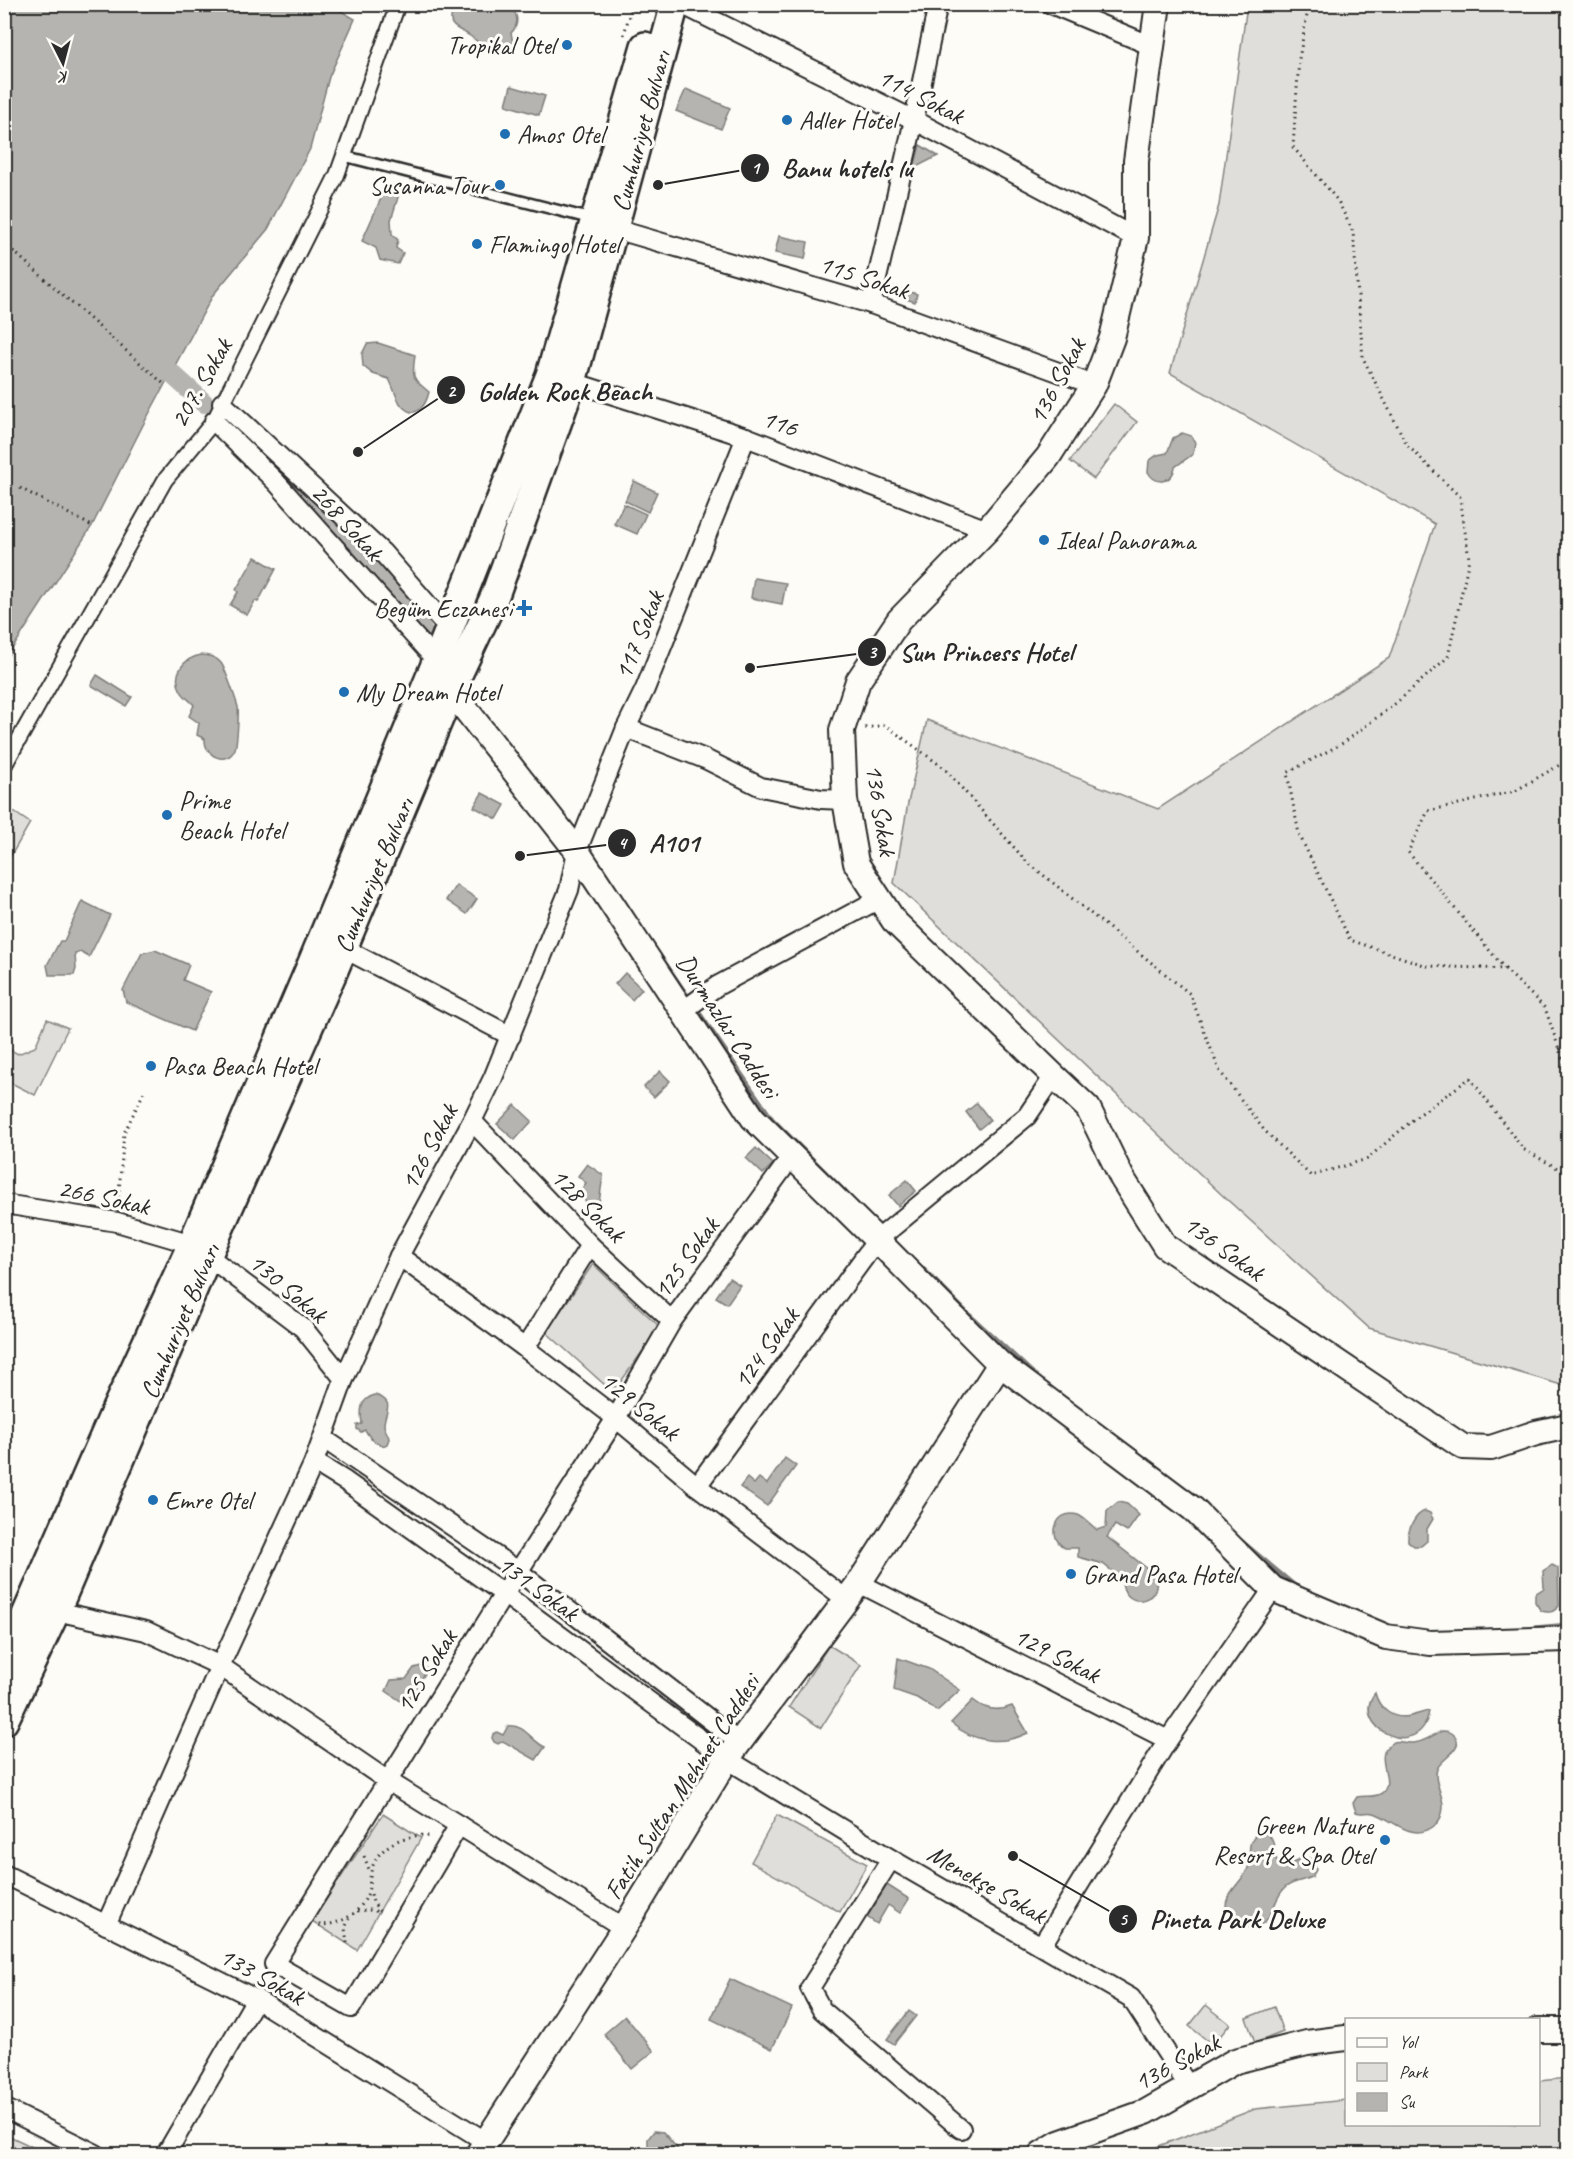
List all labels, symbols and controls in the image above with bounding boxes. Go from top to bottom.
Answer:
place label: Tropikal Otel [447,29,560,62]
north arrow [33,33,93,93]
marker: Tropikal Otel [560,38,574,52]
street label: Cumhuriyet Bulvarı [604,46,679,215]
street label: 114 Sokak [872,60,971,132]
text: K [56,67,70,88]
place label: Adler Hotel [799,104,901,137]
marker: Adler Hotel [780,113,794,127]
place label: Amos Otel [517,118,608,151]
marker: Amos Otel [498,127,512,141]
callout: Banu hotels lu [740,145,925,190]
text: Banu hotels lu [781,151,916,185]
text: 1 [751,157,761,179]
place label: Susanna Tour [369,169,491,202]
marker: Susanna Tour [493,178,507,192]
place label: Flamingo Hotel [489,228,624,261]
marker: Flamingo Hotel [470,237,484,251]
street label: 115 Sokak [815,247,914,307]
street label: 207. Sokak [162,331,240,433]
street label: 136 Sokak [1021,331,1094,430]
callout: Golden Rock Beach [436,368,664,413]
text: Golden Rock Beach [478,374,654,408]
text: 2 [447,380,457,402]
street label: 116 [758,401,804,445]
street label: 268 Sokak [304,477,391,568]
place label: Ideal Panorama [1056,524,1197,557]
marker: Ideal Panorama [1037,533,1051,547]
street label: 117 Sokak [606,585,672,684]
place label: Begüm Eczanesi [374,592,515,625]
marker: Begüm Eczanesi [517,601,531,615]
callout: Sun Princess Hotel [857,629,1086,674]
text: Sun Princess Hotel [899,635,1078,669]
text: 3 [868,641,878,663]
place label: My Dream Hotel [356,676,504,709]
marker: My Dream Hotel [337,685,351,699]
street label: 136 Sokak [857,762,905,860]
place label: Prime Beach Hotel [179,784,289,847]
street label: Cumhuriyet Bulvarı [327,791,422,958]
marker: Prime Beach Hotel [160,808,174,822]
callout: A101 [607,820,712,865]
text: A101 [649,826,702,860]
text: 4 [618,832,628,854]
street label: Durmazlar Caddesi [669,948,789,1107]
place label: Pasa Beach Hotel [163,1050,321,1083]
marker: Pasa Beach Hotel [144,1059,158,1073]
street label: 126 Sokak [393,1097,466,1196]
street label: 128 Sokak [544,1161,633,1250]
street label: 266 Sokak [55,1171,154,1223]
street label: 136 Sokak [1177,1208,1272,1289]
street label: 125 Sokak [646,1210,727,1305]
street label: Cumhuriyet Bulvarı [133,1237,228,1404]
street label: 130 Sokak [242,1246,335,1331]
street label: 124 Sokak [726,1300,807,1395]
street label: 129 Sokak [594,1364,687,1449]
place label: Emre Otel [165,1484,256,1517]
marker: Emre Otel [146,1493,160,1507]
street label: 131 Sokak [491,1548,586,1629]
place label: Grand Pasa Hotel [1083,1558,1241,1591]
marker: Grand Pasa Hotel [1064,1567,1078,1581]
street label: 129 Sokak [1008,1619,1107,1691]
street label: 125 Sokak [388,1622,465,1719]
street label: Fatih Sultan Mehmet Caddesi [597,1666,769,1906]
place label: Green Nature Resort & Spa Otel [1213,1809,1378,1872]
marker: Green Nature Resort & Spa Otel [1378,1833,1392,1847]
street label: Menekşe Sokak [922,1837,1054,1932]
callout: Pineta Park Deluxe [1108,1896,1337,1941]
text: Pineta Park Deluxe [1150,1902,1327,1936]
text: 5 [1119,1908,1129,1930]
street label: 133 Sokak [214,1939,312,2014]
legend [1345,2018,1540,2126]
street label: 136 Sokak [1128,2025,1227,2098]
text: Yol [1399,2031,1419,2053]
text: Park [1399,2061,1429,2083]
text: Su [1399,2091,1415,2113]

